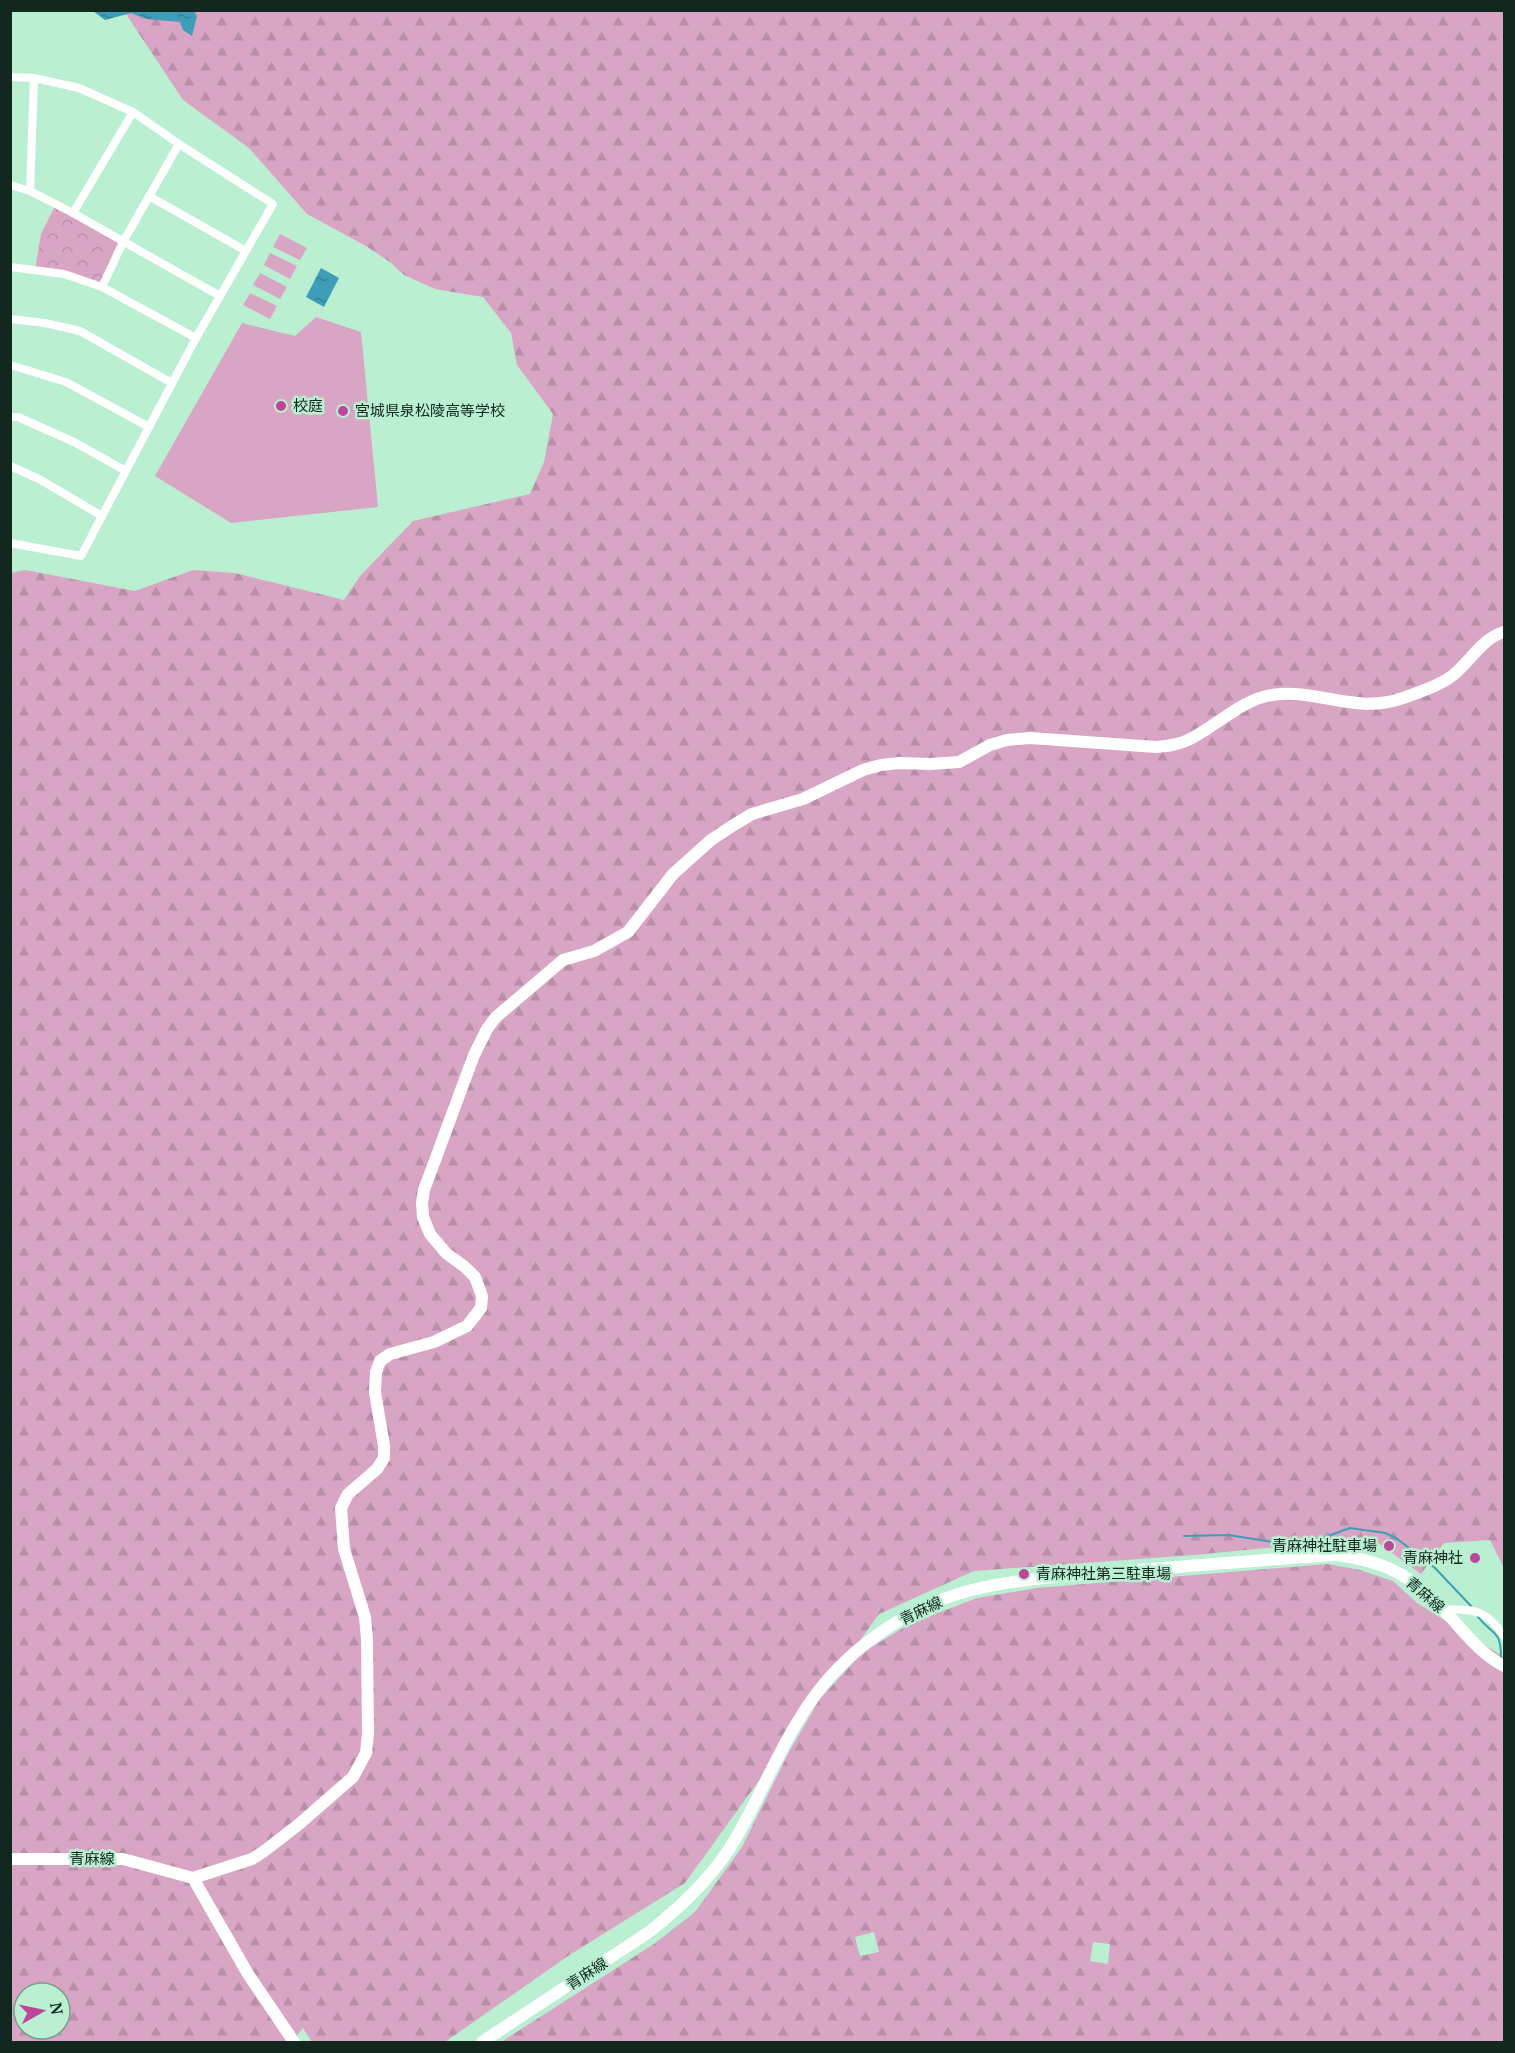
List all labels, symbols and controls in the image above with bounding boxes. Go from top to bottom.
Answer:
place label: 校庭 [293,395,323,415]
marker: 校庭 [274,399,288,413]
place label: 宮城県泉松陵高等学校 [355,400,505,420]
marker: 宮城県泉松陵高等学校 [336,404,350,418]
place label: 青麻神社駐車場 [1272,1535,1377,1555]
marker: 青麻神社駐車場 [1382,1539,1396,1553]
place label: 青麻神社 [1403,1547,1463,1567]
marker: 青麻神社 [1468,1551,1482,1565]
place label: 青麻神社第三駐車場 [1036,1563,1171,1583]
marker: 青麻神社第三駐車場 [1017,1567,1031,1581]
street label: 青麻線 [1402,1572,1449,1617]
street label: 青麻線 [896,1591,945,1629]
street label: 青麻線 [69,1848,115,1868]
street label: 青麻線 [562,1953,611,1994]
north arrow [12,1981,72,2041]
text: N [45,2001,69,2016]

